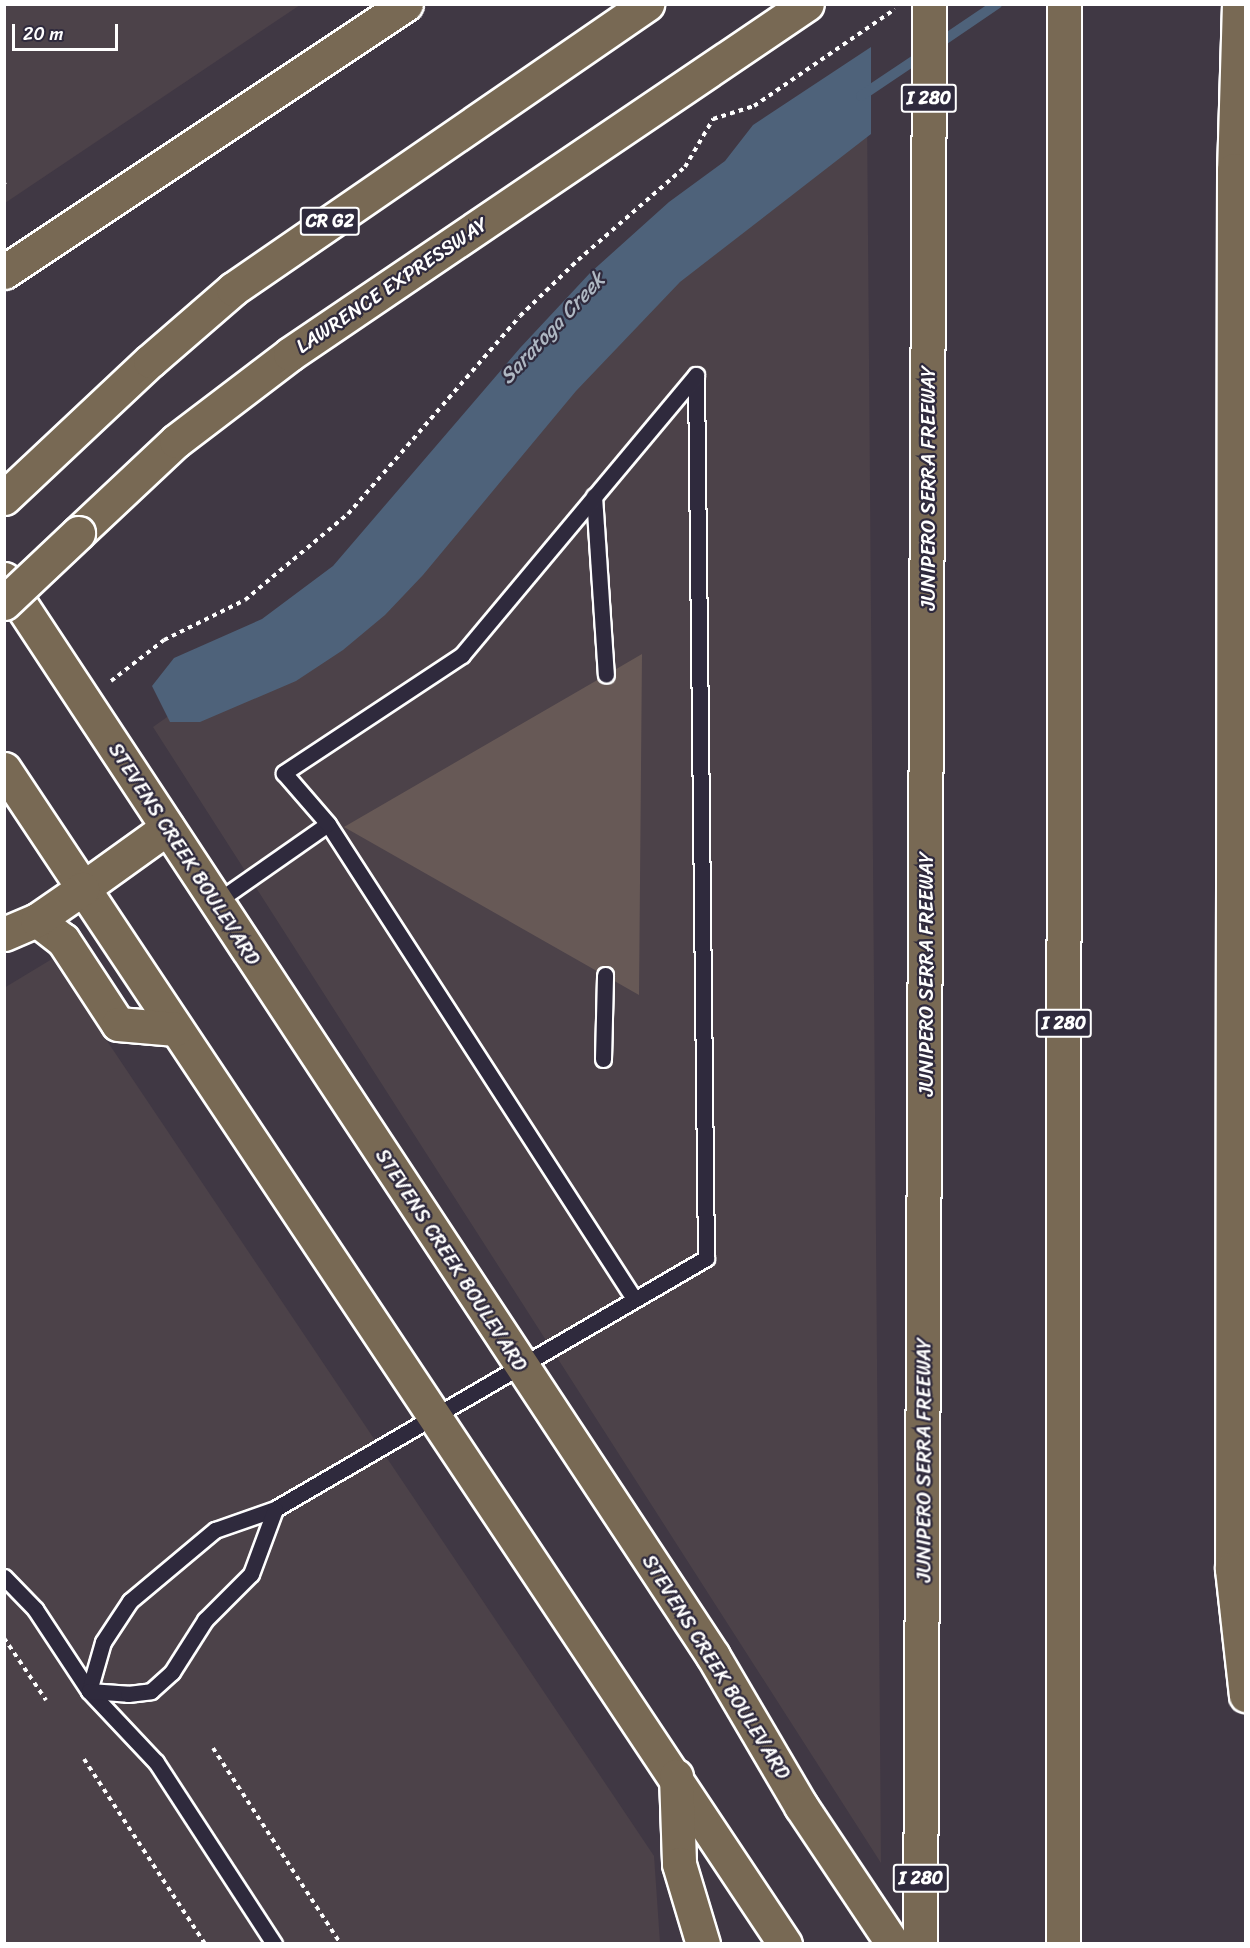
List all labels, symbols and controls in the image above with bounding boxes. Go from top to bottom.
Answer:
scale bar [15,12,122,50]
text: 20 m [23,18,63,50]
road number: I 280 [900,83,958,113]
road number: CR G2 [298,206,362,236]
street label: LAWRENCE EXPRESSWAY [291,211,493,359]
water label: Saratoga Creek [494,267,610,389]
street label: JUNIPERO SERRA FREEWAY [916,365,940,611]
street label: STEVENS CREEK BOULEVARD [103,738,265,970]
street label: JUNIPERO SERRA FREEWAY [914,851,938,1097]
road number: I 280 [1036,1008,1092,1038]
street label: STEVENS CREEK BOULEVARD [370,1144,532,1376]
street label: JUNIPERO SERRA FREEWAY [912,1337,936,1583]
street label: STEVENS CREEK BOULEVARD [637,1550,795,1784]
road number: I 280 [892,1863,950,1893]

